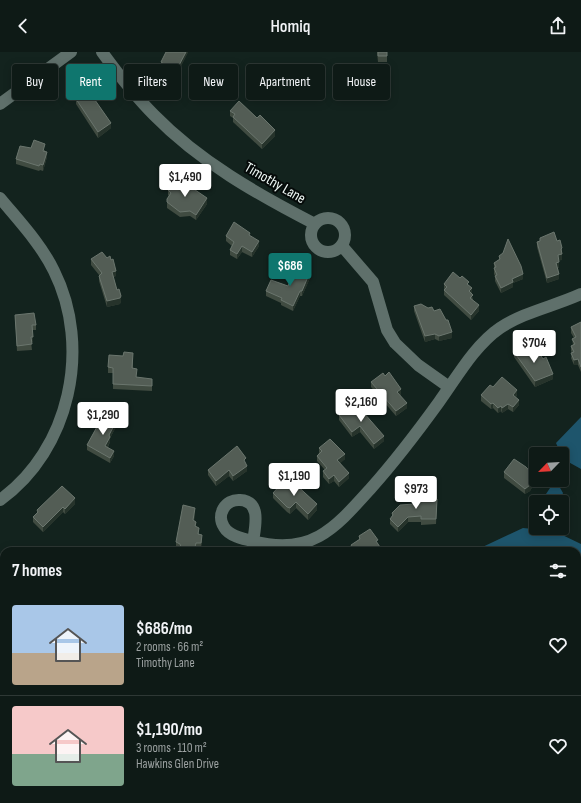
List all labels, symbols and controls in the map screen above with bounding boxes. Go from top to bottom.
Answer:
icon: back [12,15,34,37]
icon: share [547,15,569,37]
text: Homiq [270,16,311,37]
chip: Buy [12,64,58,100]
chip: Rent [66,64,116,100]
chip: Filters [124,64,181,100]
chip: New [189,64,238,100]
chip: Apartment [246,64,325,100]
chip: House [333,64,390,100]
street label: Timothy Lane [241,158,309,208]
pin: $1,490 [152,164,218,198]
text: $1,490 [168,169,202,185]
pin: $686 [266,253,314,287]
text: $686 [277,258,303,274]
pin: $704 [510,330,558,364]
text: $704 [522,335,546,351]
pin: $2,160 [328,389,394,423]
text: $2,160 [345,394,377,410]
pin: $1,290 [70,402,136,436]
text: $1,290 [86,407,120,423]
north arrow [529,447,569,487]
map controls [529,447,569,535]
pin: $1,190 [261,463,327,497]
text: $1,190 [278,468,310,484]
pin: $973 [392,476,440,510]
text: $973 [404,481,428,497]
button: locate [529,495,569,535]
icon: filters [547,560,569,582]
text: 7 homes [12,561,62,581]
text: $686/mo [136,619,193,639]
icon: home [44,621,92,669]
icon: heart [547,634,569,656]
text: 2 rooms · 66 m² [136,639,203,655]
text: Timothy Lane [136,655,195,671]
text: $1,190/mo [136,720,202,740]
icon: home [44,722,92,770]
icon: heart [547,735,569,757]
text: 3 rooms · 110 m² [136,740,207,756]
text: Hawkins Glen Drive [136,756,219,772]

